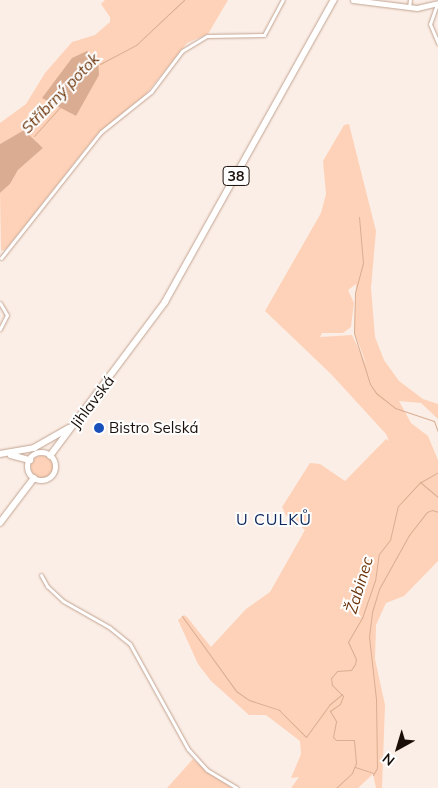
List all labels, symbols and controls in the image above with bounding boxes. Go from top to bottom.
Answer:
water label: Stříbrný potok [17,49,103,137]
road number: 38 [222,165,250,188]
street label: Jihlavská [66,372,118,432]
place label: Bistro Selská [109,419,198,437]
marker: Bistro Selská [93,422,105,434]
district label: U CULKŮ [235,509,313,529]
water label: Žabinec [341,554,377,616]
north arrow [373,723,423,773]
text: N [379,749,398,770]

